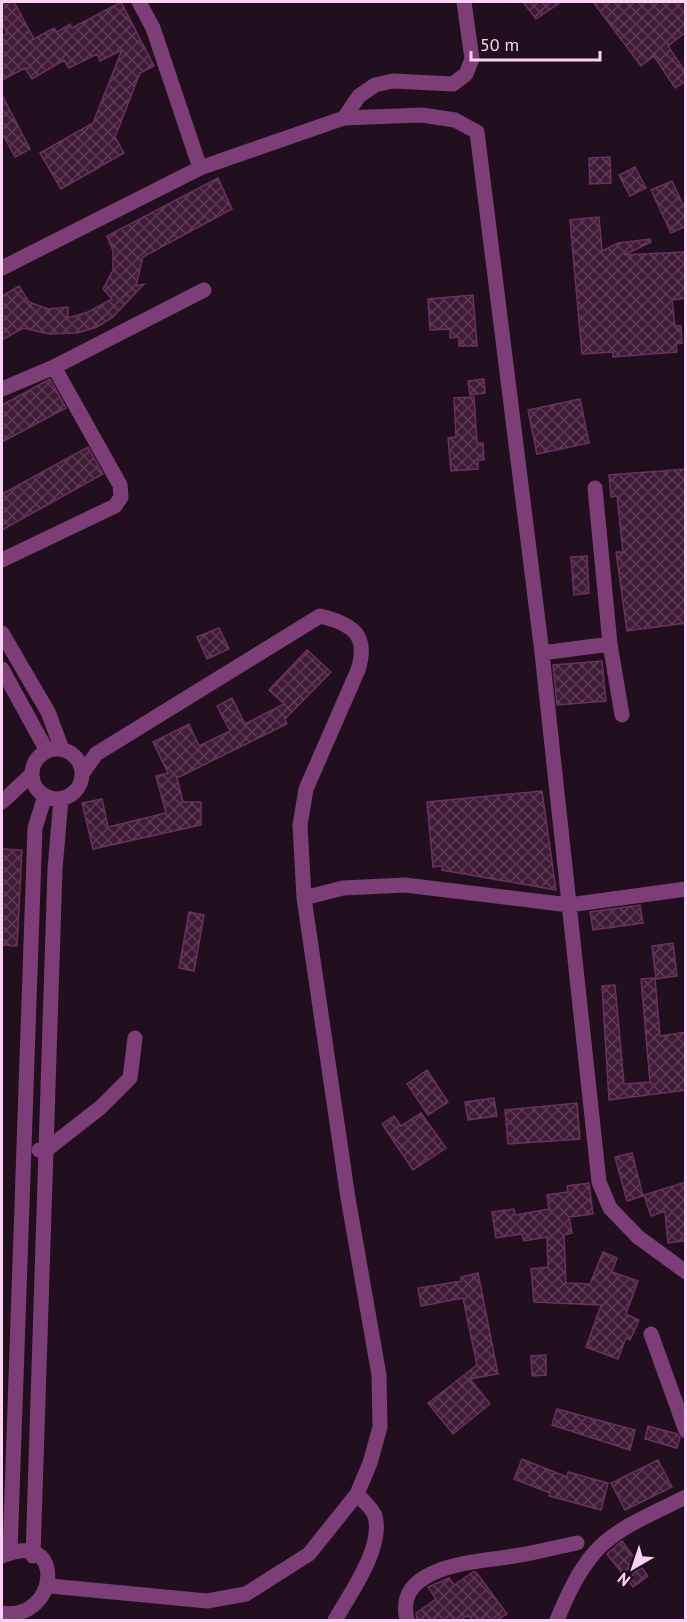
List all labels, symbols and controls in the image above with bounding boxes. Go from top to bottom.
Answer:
scale bar [471,24,600,62]
text: 50 m [480,33,519,56]
north arrow [603,1538,663,1598]
text: N [613,1569,634,1591]

